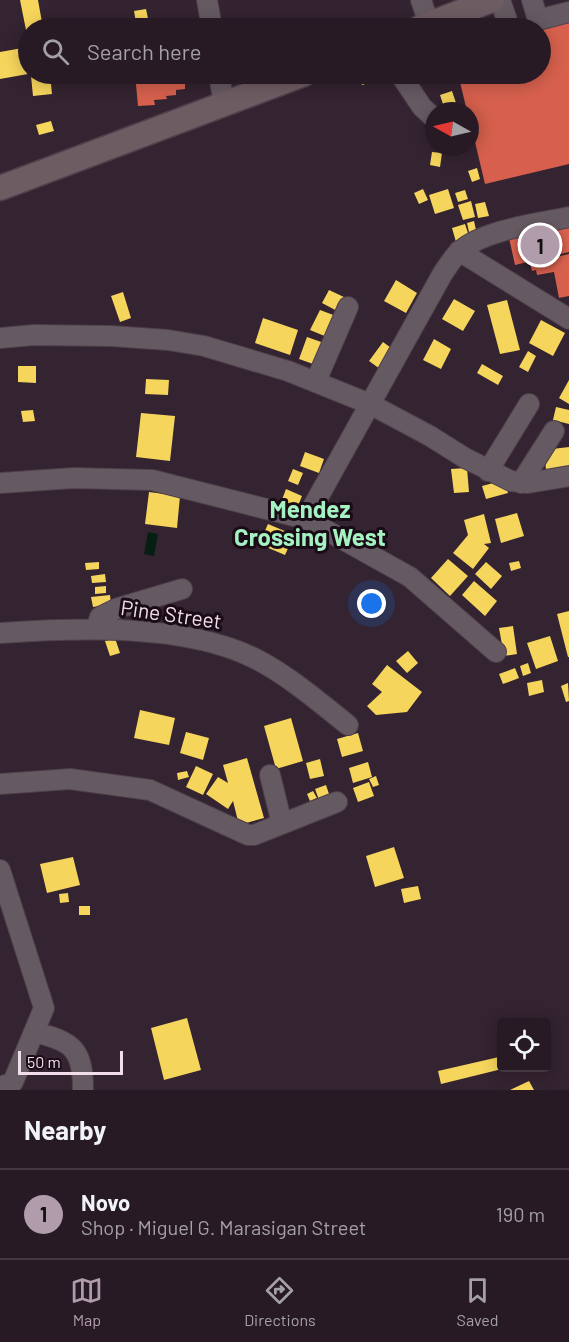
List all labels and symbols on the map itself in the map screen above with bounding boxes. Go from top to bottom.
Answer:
north arrow [425,102,479,156]
pin: 1 [520,222,560,268]
district label: Mendez Crossing West [234,494,386,551]
your location [357,589,386,618]
street label: Pine Street [119,594,223,633]
scale bar [18,1048,123,1076]

